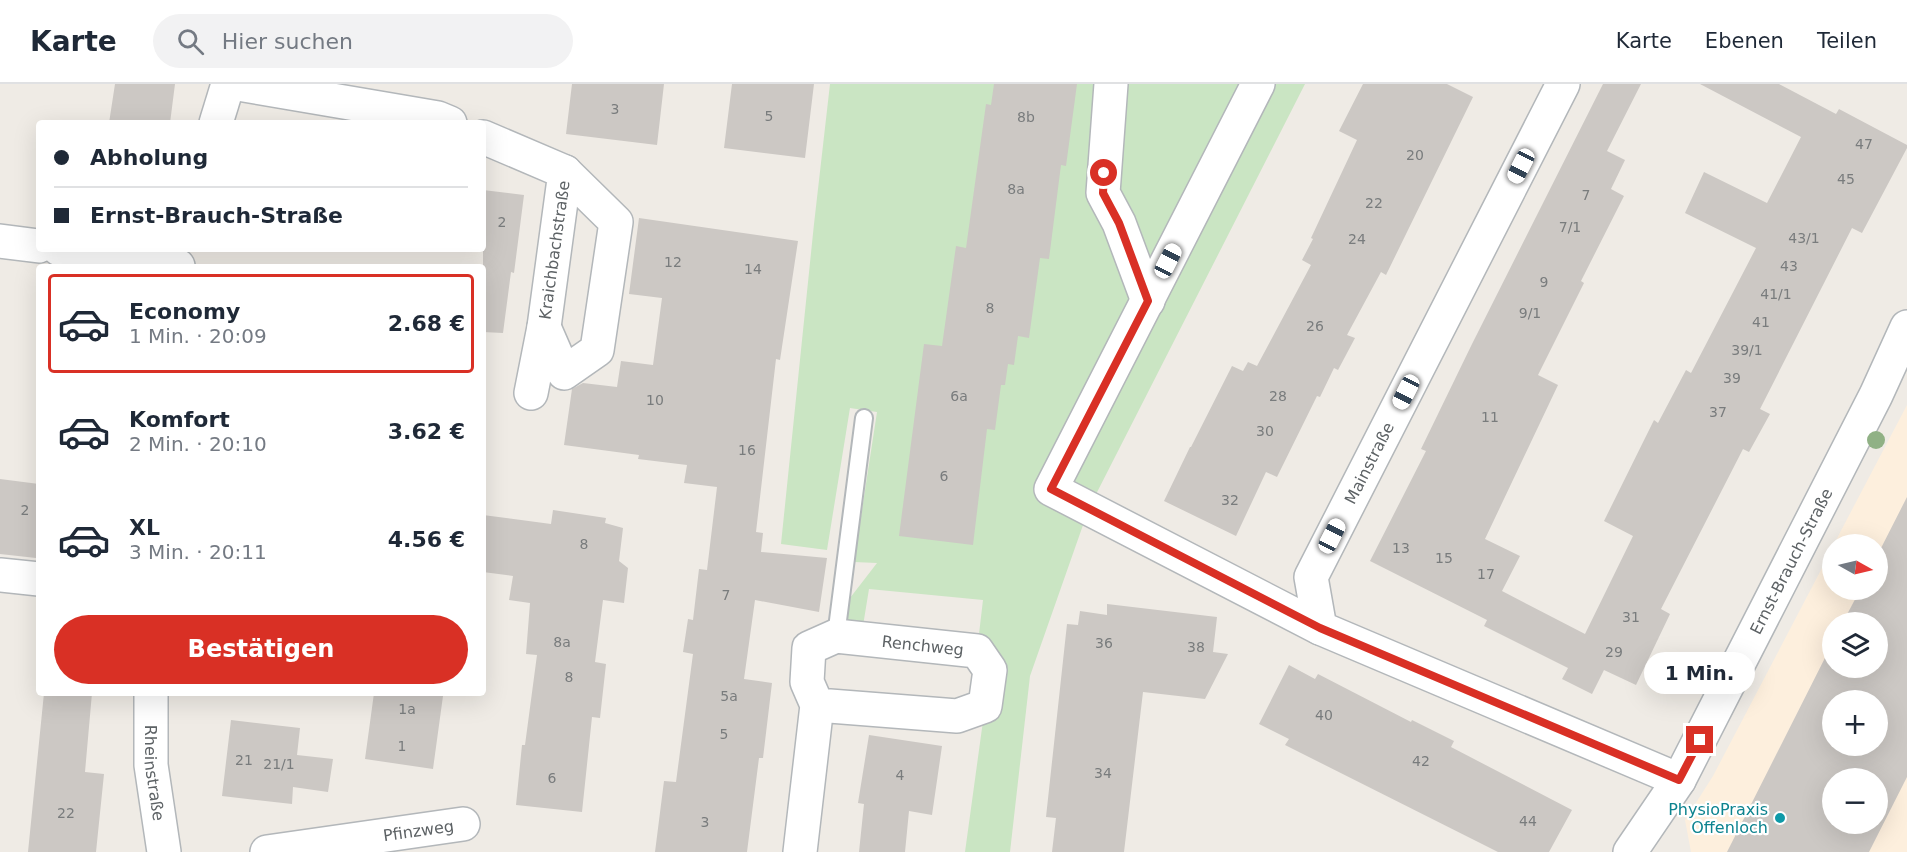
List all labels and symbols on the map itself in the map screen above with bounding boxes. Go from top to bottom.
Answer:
house number: 3 [611,101,619,117]
house number: 5 [765,108,773,124]
house number: 8b [1017,109,1035,125]
house number: 47 [1855,136,1873,152]
car [1505,146,1537,186]
house number: 20 [1406,147,1424,163]
route start [1090,159,1117,186]
house number: 45 [1837,171,1855,187]
street label: Kraichbachstraße [535,179,574,321]
house number: 8a [1007,181,1025,197]
house number: 7 [1582,187,1590,203]
house number: 22 [1365,195,1383,211]
house number: 2 [498,214,506,230]
house number: 7/1 [1559,219,1581,235]
house number: 43/1 [1788,230,1820,246]
house number: 24 [1348,231,1366,247]
car [1152,241,1184,281]
house number: 12 [664,254,682,270]
house number: 43 [1780,258,1798,274]
house number: 14 [744,261,762,277]
house number: 9 [1540,274,1548,290]
house number: 41/1 [1760,286,1792,302]
house number: 8 [986,300,994,316]
house number: 9/1 [1519,305,1541,321]
house number: 41 [1752,314,1770,330]
house number: 26 [1306,318,1324,334]
house number: 39/1 [1731,342,1763,358]
house number: 39 [1723,370,1741,386]
car [1390,372,1422,412]
house number: 6a [950,388,968,404]
house number: 28 [1269,388,1287,404]
house number: 10 [646,392,664,408]
house number: 37 [1709,404,1727,420]
house number: 11 [1481,409,1499,425]
street label: Mainstraße [1341,419,1398,507]
house number: 30 [1256,423,1274,439]
house number: 16 [738,442,756,458]
house number: 6 [940,468,949,484]
street label: Ernst-Brauch-Straße [1746,485,1837,637]
house number: 32 [1221,492,1239,508]
house number: 2 [21,502,29,518]
car [1316,516,1348,556]
north arrow [1822,534,1888,600]
house number: 8 [580,536,588,552]
house number: 13 [1392,540,1410,556]
house number: 15 [1435,550,1453,566]
house number: 17 [1477,566,1495,582]
house number: 7 [722,587,730,603]
house number: 31 [1622,609,1640,625]
street label: Renchweg [881,632,965,660]
house number: 8a [553,634,571,650]
house number: 36 [1095,635,1113,651]
house number: 38 [1187,639,1205,655]
house number: 29 [1605,644,1623,660]
callout: 1 Min. [1644,653,1756,695]
house number: 8 [565,669,573,685]
house number: 5a [720,688,738,704]
house number: 1a [398,701,416,717]
house number: 40 [1315,707,1333,723]
street label: Rheinstraße [140,725,168,822]
house number: 5 [720,726,728,742]
route end [1686,726,1713,753]
house number: 1 [398,738,406,754]
house number: 21 [235,752,253,768]
house number: 42 [1412,753,1430,769]
house number: 21/1 [263,756,295,772]
house number: 34 [1094,765,1112,781]
house number: 4 [896,767,905,783]
house number: 6 [548,770,557,786]
place label: PhysioPraxis Offenloch [1668,800,1768,837]
house number: 22 [57,805,75,821]
marker: PhysioPraxis Offenloch [1773,811,1787,825]
house number: 44 [1519,813,1537,829]
house number: 3 [701,814,709,830]
street label: Pfinzweg [382,816,455,845]

